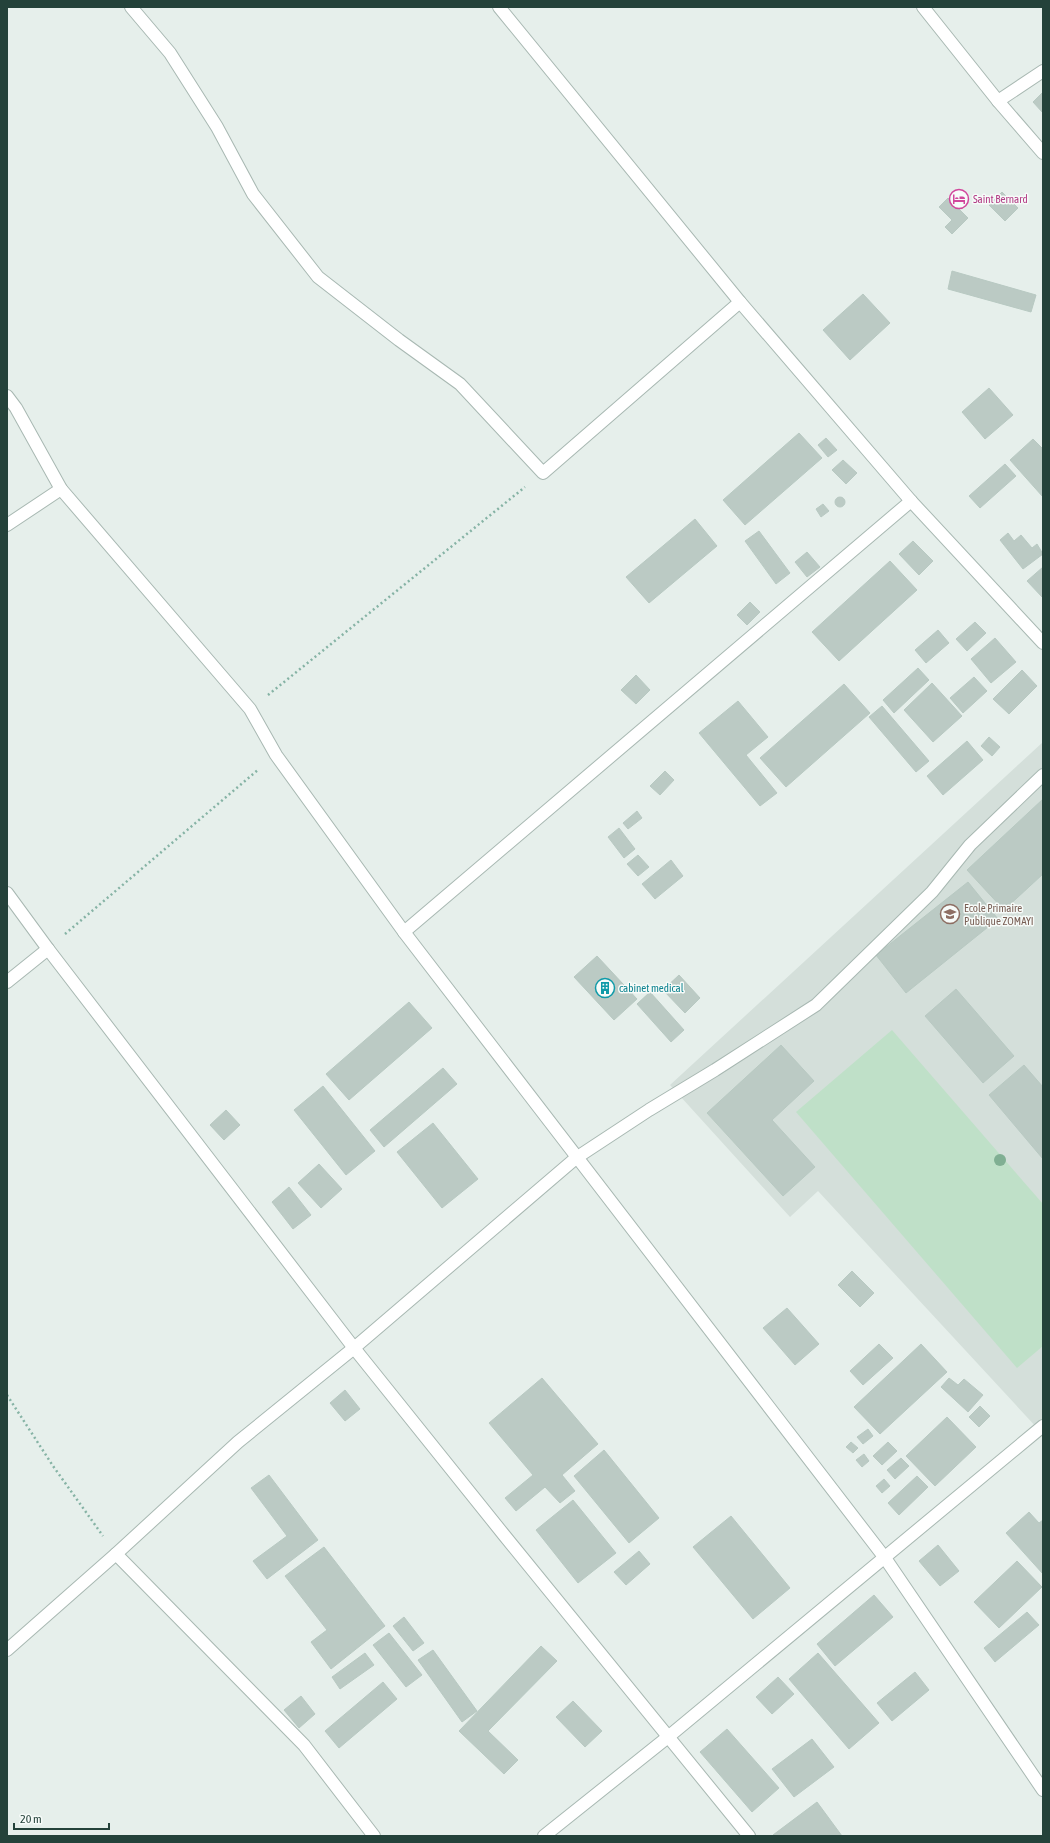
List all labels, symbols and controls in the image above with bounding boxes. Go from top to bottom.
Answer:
hotel icon: Saint Bernard [948,188,970,210]
place label: Saint Bernard [973,193,1028,205]
place label: Ecole Primaire Publique ZOMAYI [964,902,1034,927]
school or university icon: Ecole Primaire Publique ZOMAYI [939,903,961,925]
building icon: cabinet medical [594,977,616,999]
place label: cabinet medical [619,982,684,994]
scale bar [14,1805,109,1831]
text: 20 m [20,1812,42,1826]

